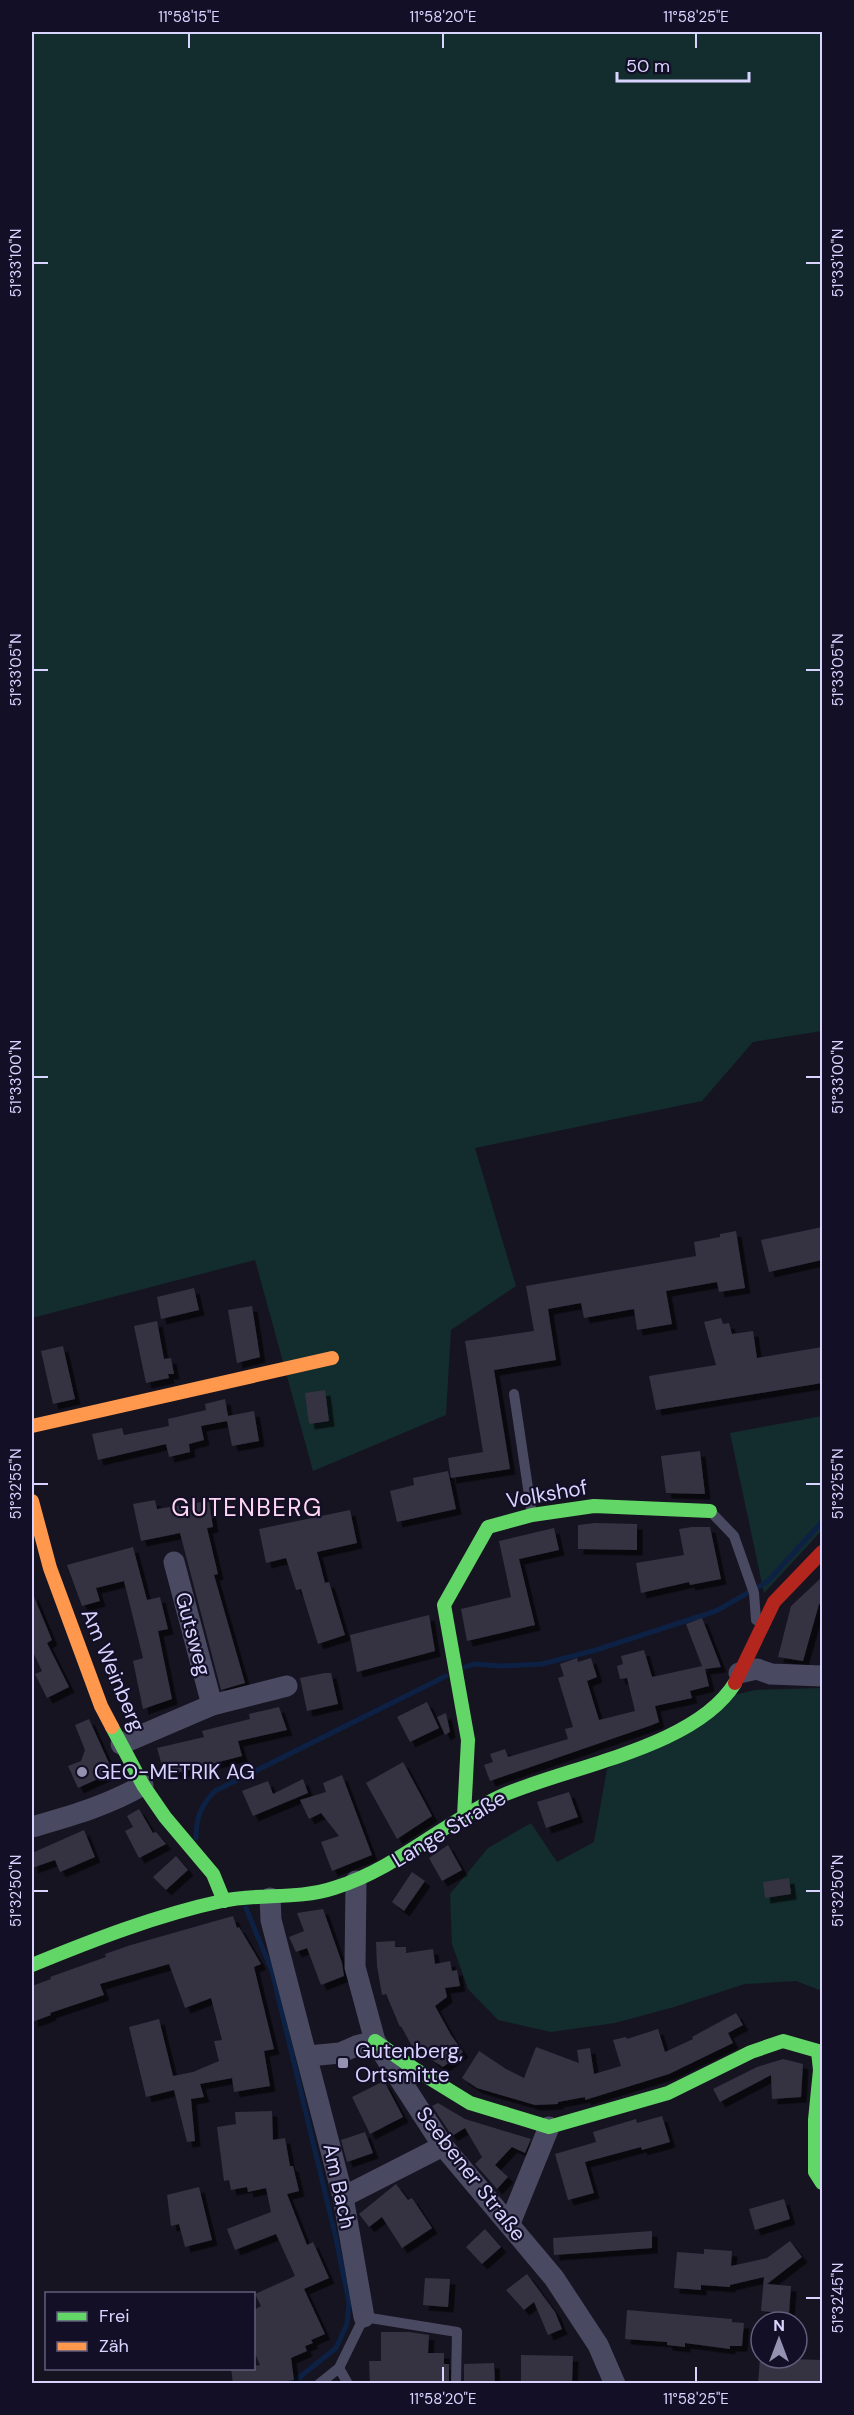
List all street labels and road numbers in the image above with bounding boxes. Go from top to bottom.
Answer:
street label: Volkshof [504,1473,590,1515]
street label: Gutsweg [168,1589,218,1679]
street label: Am Weinberg [75,1604,152,1736]
street label: Lange Straße [387,1784,511,1874]
street label: Seebener Straße [410,2101,532,2247]
street label: Am Bach [316,2141,362,2231]

